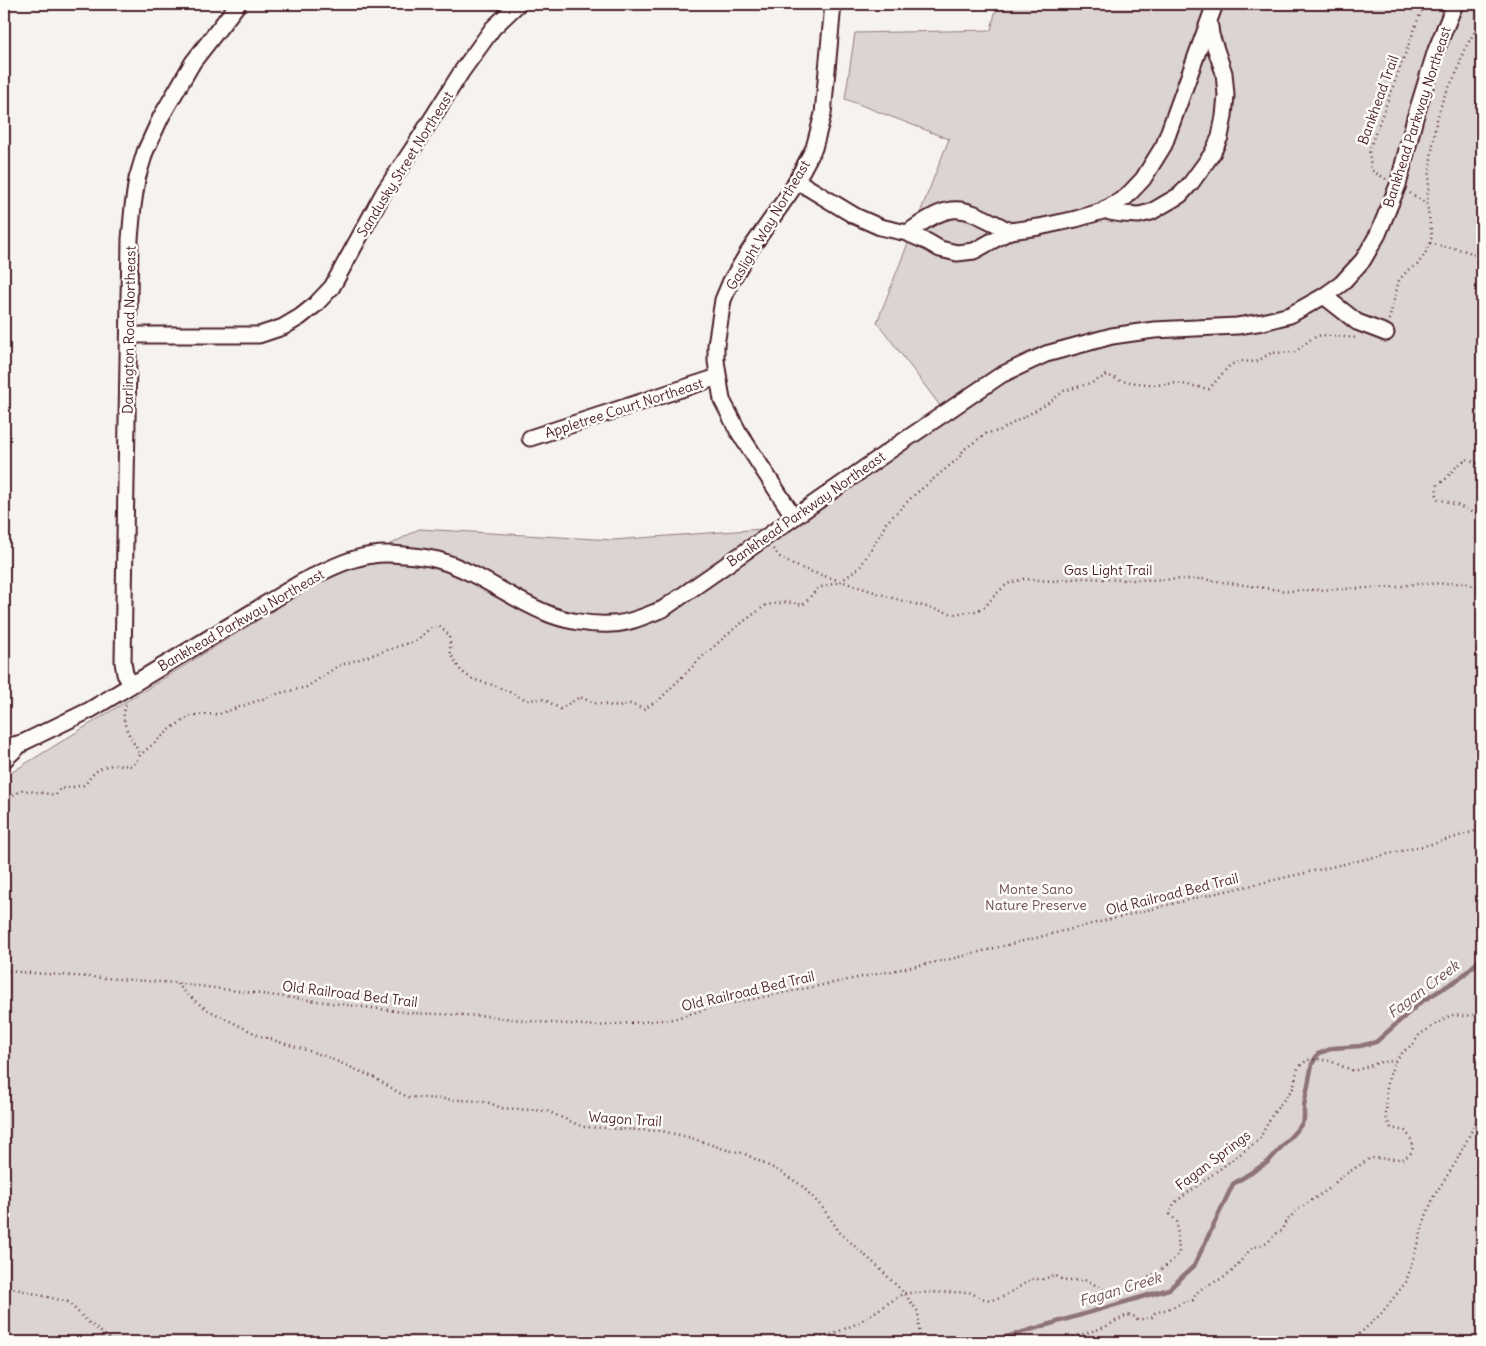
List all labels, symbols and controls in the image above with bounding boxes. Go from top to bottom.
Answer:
street label: Bankhead Parkway Northeast [1379,24,1455,210]
street label: Bankhead Trail [1354,53,1402,147]
street label: Sandusky Street Northeast [353,88,457,240]
street label: Gaslight Way Northeast [722,156,814,293]
street label: Darlington Road Northeast [119,245,139,414]
street label: Appletree Court Northeast [543,374,706,442]
street label: Bankhead Parkway Northeast [723,447,889,571]
street label: Gas Light Trail [1064,561,1152,579]
street label: Bankhead Parkway Northeast [155,565,328,675]
street label: Old Railroad Bed Trail [1104,869,1240,919]
park label: Monte Sano Nature Preserve [985,880,1087,914]
water label: Fagan Creek [1383,955,1464,1022]
street label: Old Railroad Bed Trail [680,967,816,1015]
street label: Old Railroad Bed Trail [281,977,419,1011]
street label: Wagon Trail [588,1107,662,1131]
street label: Fagan Springs [1172,1126,1254,1194]
water label: Fagan Creek [1077,1267,1165,1310]

